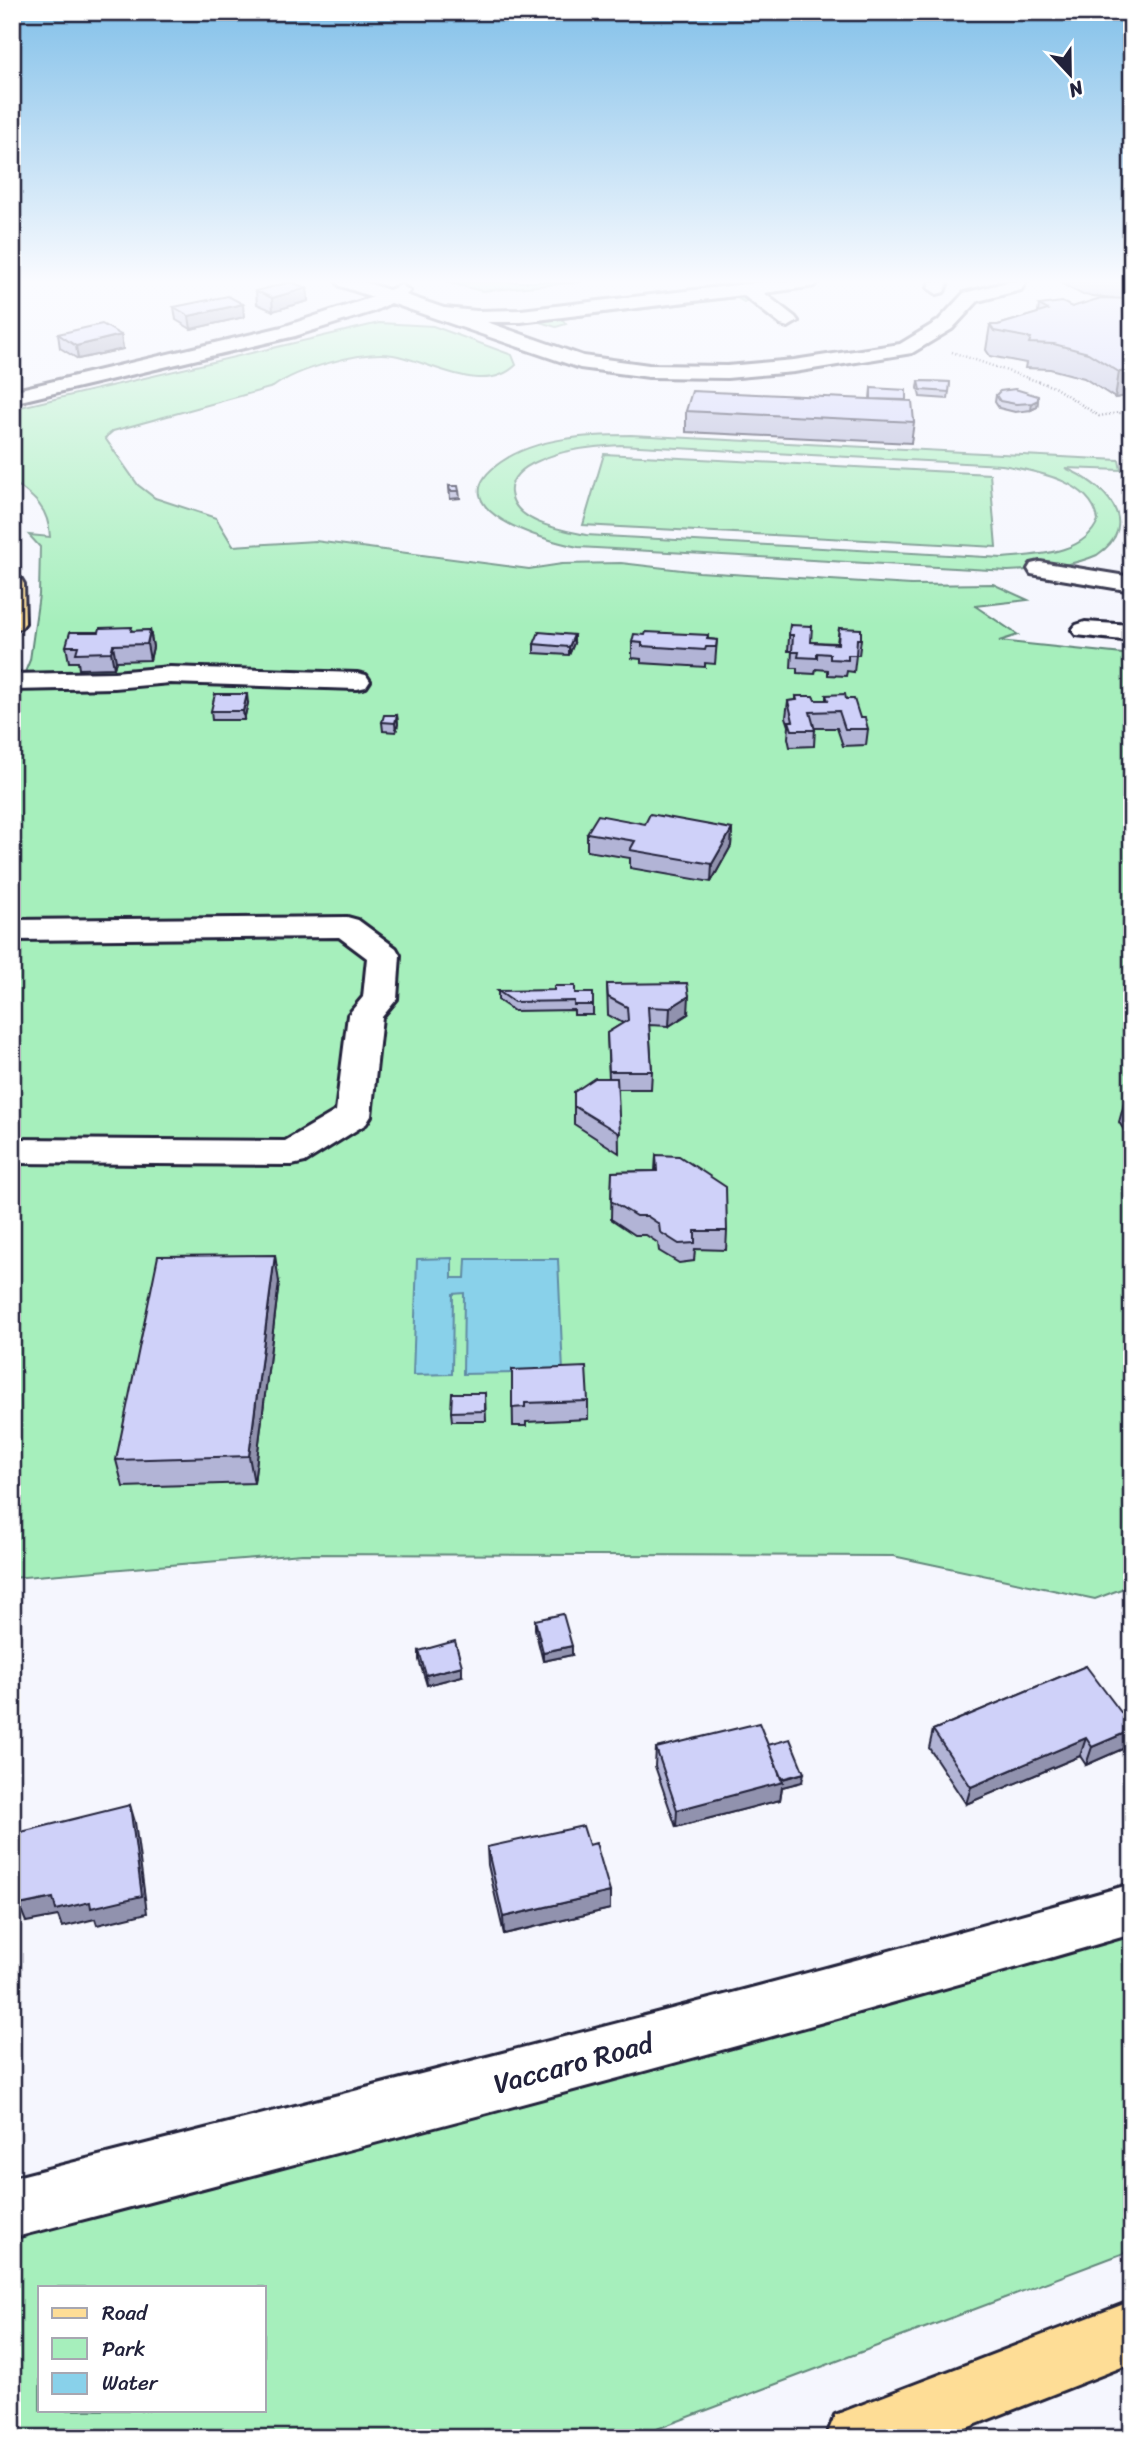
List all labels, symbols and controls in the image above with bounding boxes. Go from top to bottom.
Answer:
north arrow [1036,38,1106,108]
text: N [1063,71,1089,107]
street label: Vaccaro Road [488,2018,661,2108]
legend [38,2286,266,2412]
text: Road [102,2294,149,2332]
text: Park [102,2330,145,2368]
text: Water [102,2364,159,2402]

